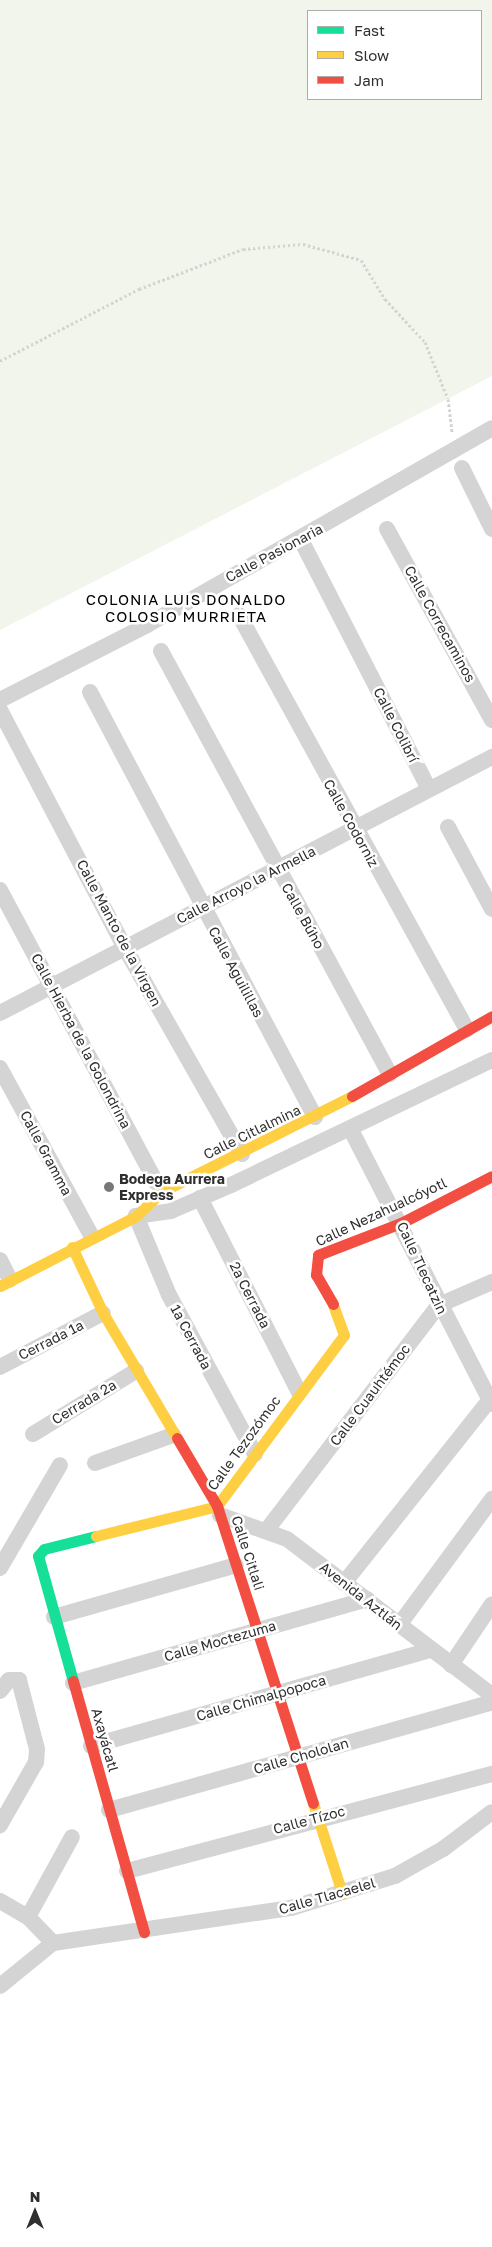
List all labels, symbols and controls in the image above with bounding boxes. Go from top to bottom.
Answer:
legend [307,10,482,100]
text: Fast [354,21,385,39]
text: Slow [354,46,389,64]
text: Jam [354,71,384,89]
street label: Calle Pasionaria [222,520,326,586]
street label: Calle Correcaminos [401,563,479,685]
district label: COLONIA LUIS DONALDO COLOSIO MURRIETA [83,590,289,625]
street label: Calle Colibrí [370,685,422,765]
street label: Calle Codorniz [320,776,382,870]
street label: Calle Arroyo la Armella [174,843,318,927]
street label: Calle Manto de la Virgen [73,857,165,1009]
street label: Calle Búho [278,880,328,952]
street label: Calle Aguilillas [205,924,267,1020]
street label: Calle Hierba de la Golondrina [28,951,134,1131]
street label: Calle Citlalmina [201,1101,303,1163]
street label: Calle Gramma [17,1108,75,1198]
place label: Bodega Aurrera Express [119,1171,225,1204]
street label: Calle Nezahualcóyotl [313,1174,449,1250]
marker: Bodega Aurrera Express [103,1181,115,1193]
street label: Calle Tlecatzin [393,1219,451,1317]
street label: 2ª Cerrada [226,1259,274,1331]
street label: 1ª Cerrada [167,1302,215,1372]
street label: Cerrada 1ª [16,1316,86,1364]
street label: Calle Cuauhtémoc [326,1341,414,1449]
street label: Cerrada 2ª [49,1376,119,1428]
street label: Calle Tezozómoc [204,1392,284,1494]
street label: Calle Citlali [228,1514,268,1592]
street label: Avenida Aztlán [316,1559,406,1633]
street label: Calle Moctezuma [162,1617,278,1665]
street label: Calle Chimalpopoca [194,1671,328,1725]
street label: Axayácatl [88,1706,122,1774]
street label: Calle Chololan [252,1734,350,1778]
street label: Calle Tízoc [271,1802,347,1838]
street label: Calle Tlacaelel [277,1874,377,1918]
north arrow [10,2187,60,2237]
text: N [30,2188,40,2205]

